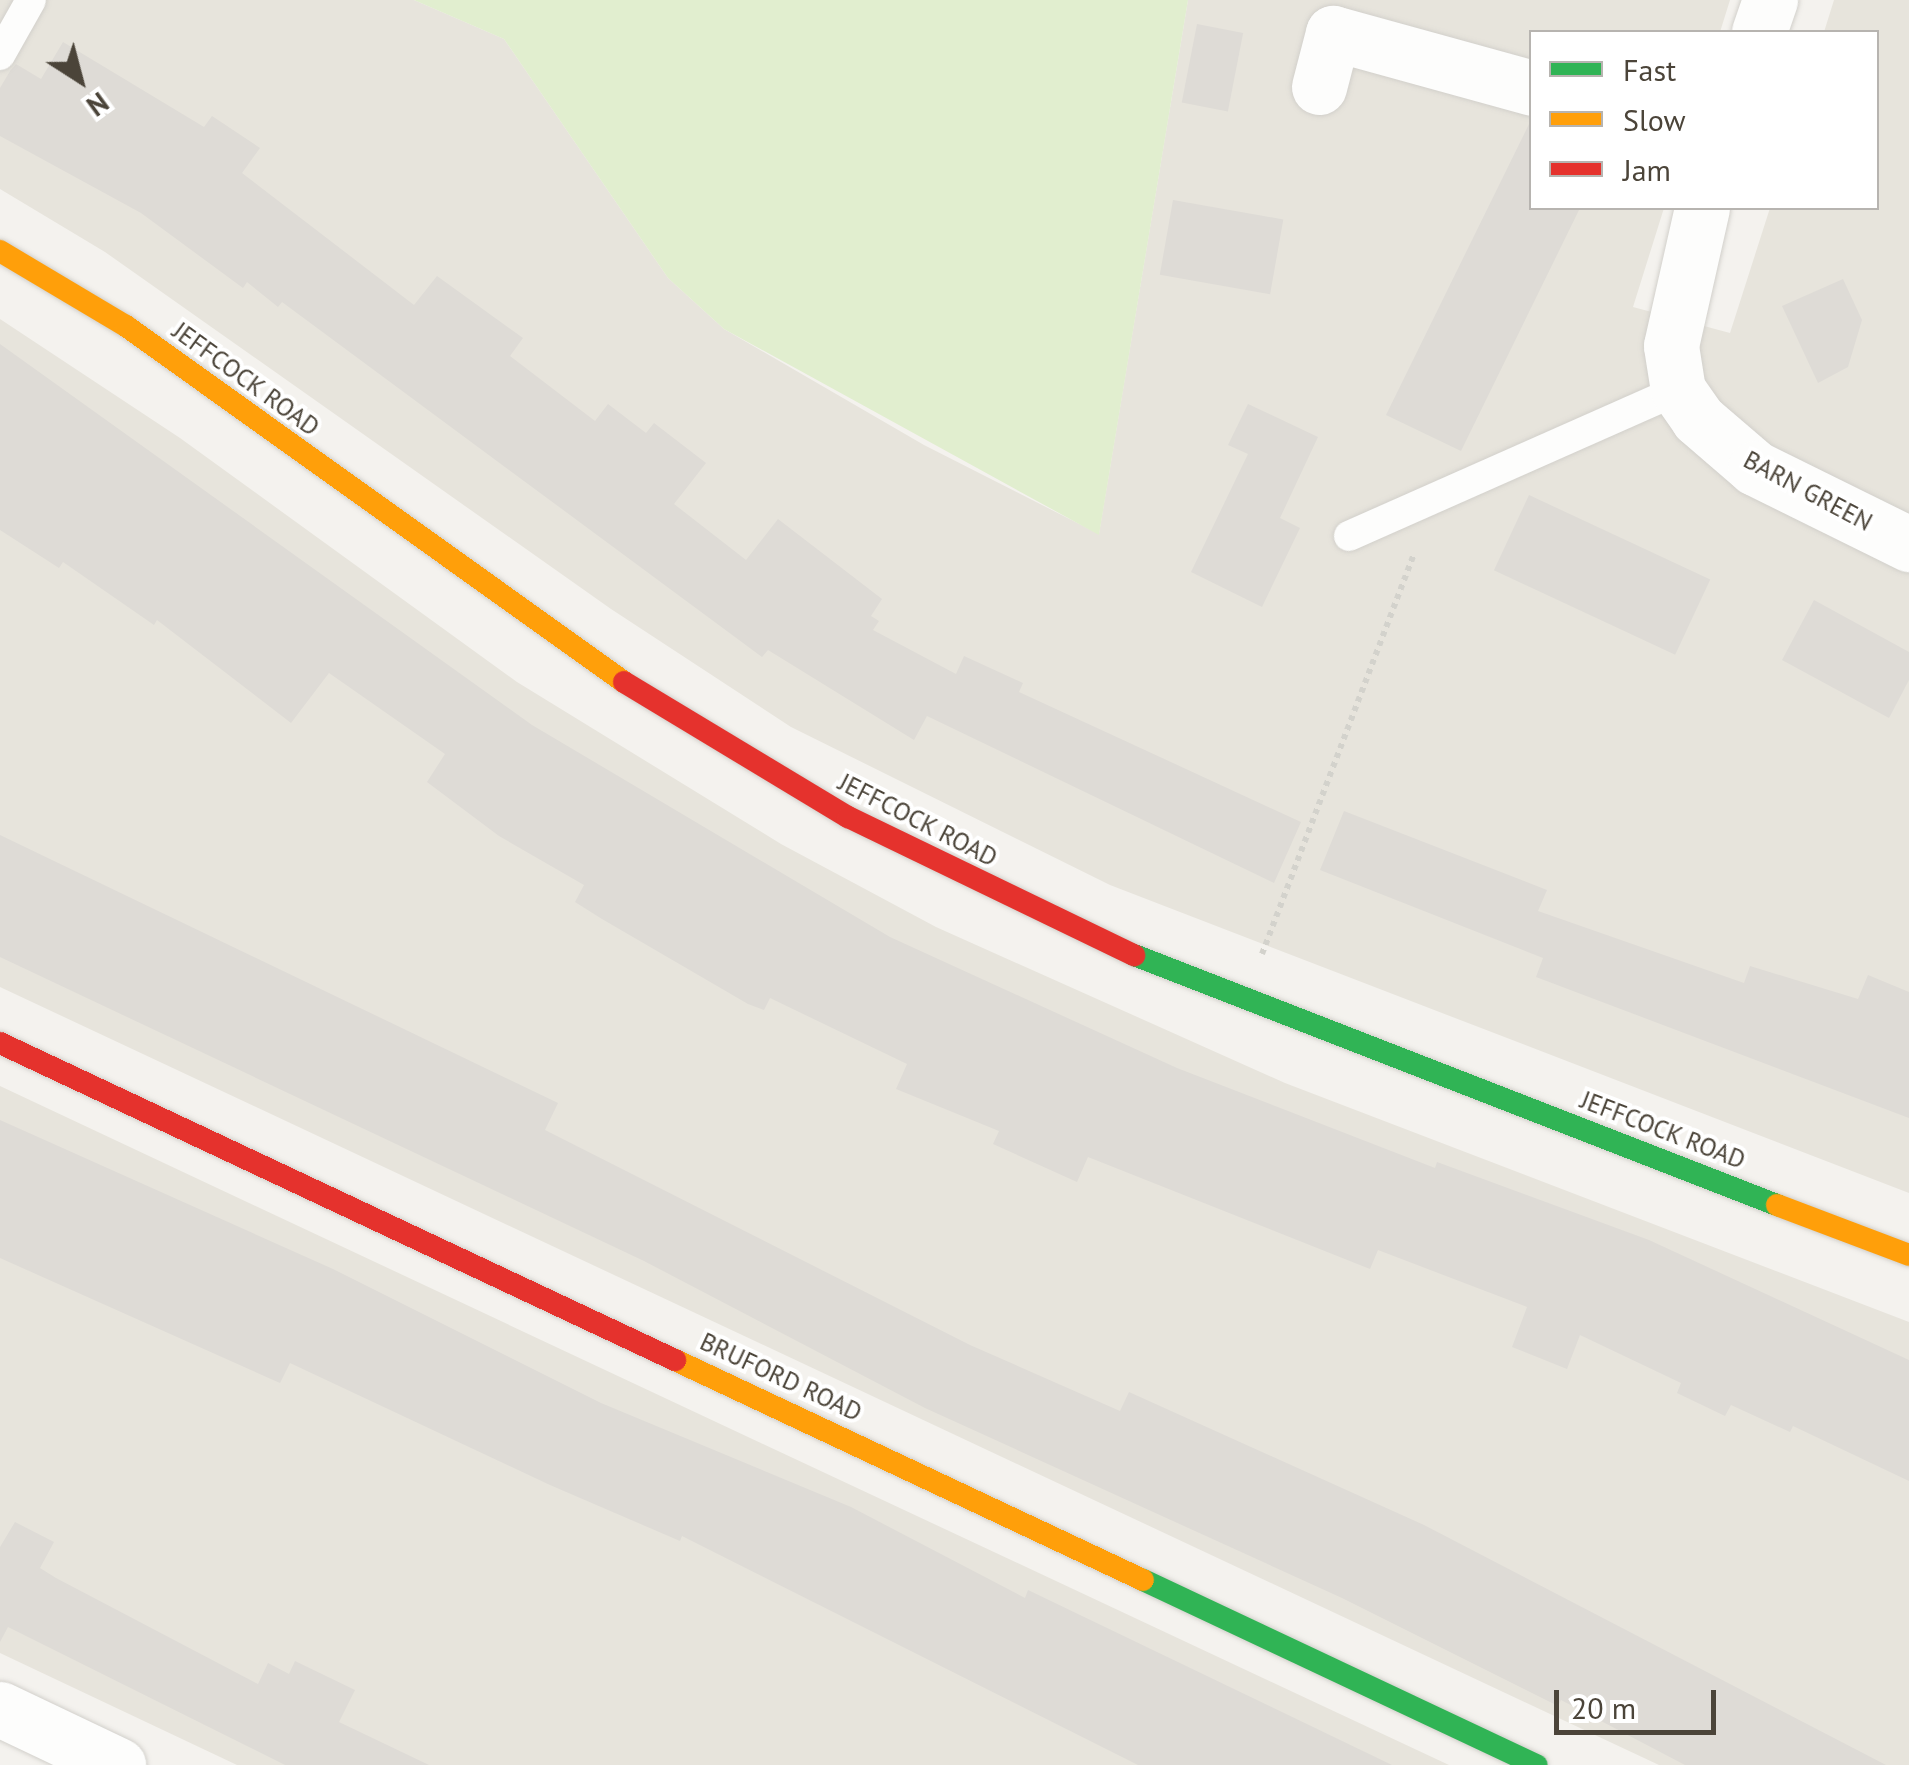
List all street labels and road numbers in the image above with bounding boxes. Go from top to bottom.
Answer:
street label: JEFFCOCK ROAD [167,316,325,442]
street label: BARN GREEN [1739,445,1877,537]
street label: JEFFCOCK ROAD [833,767,1003,873]
street label: JEFFCOCK ROAD [1576,1085,1750,1175]
street label: BRUFORD ROAD [695,1326,867,1428]

